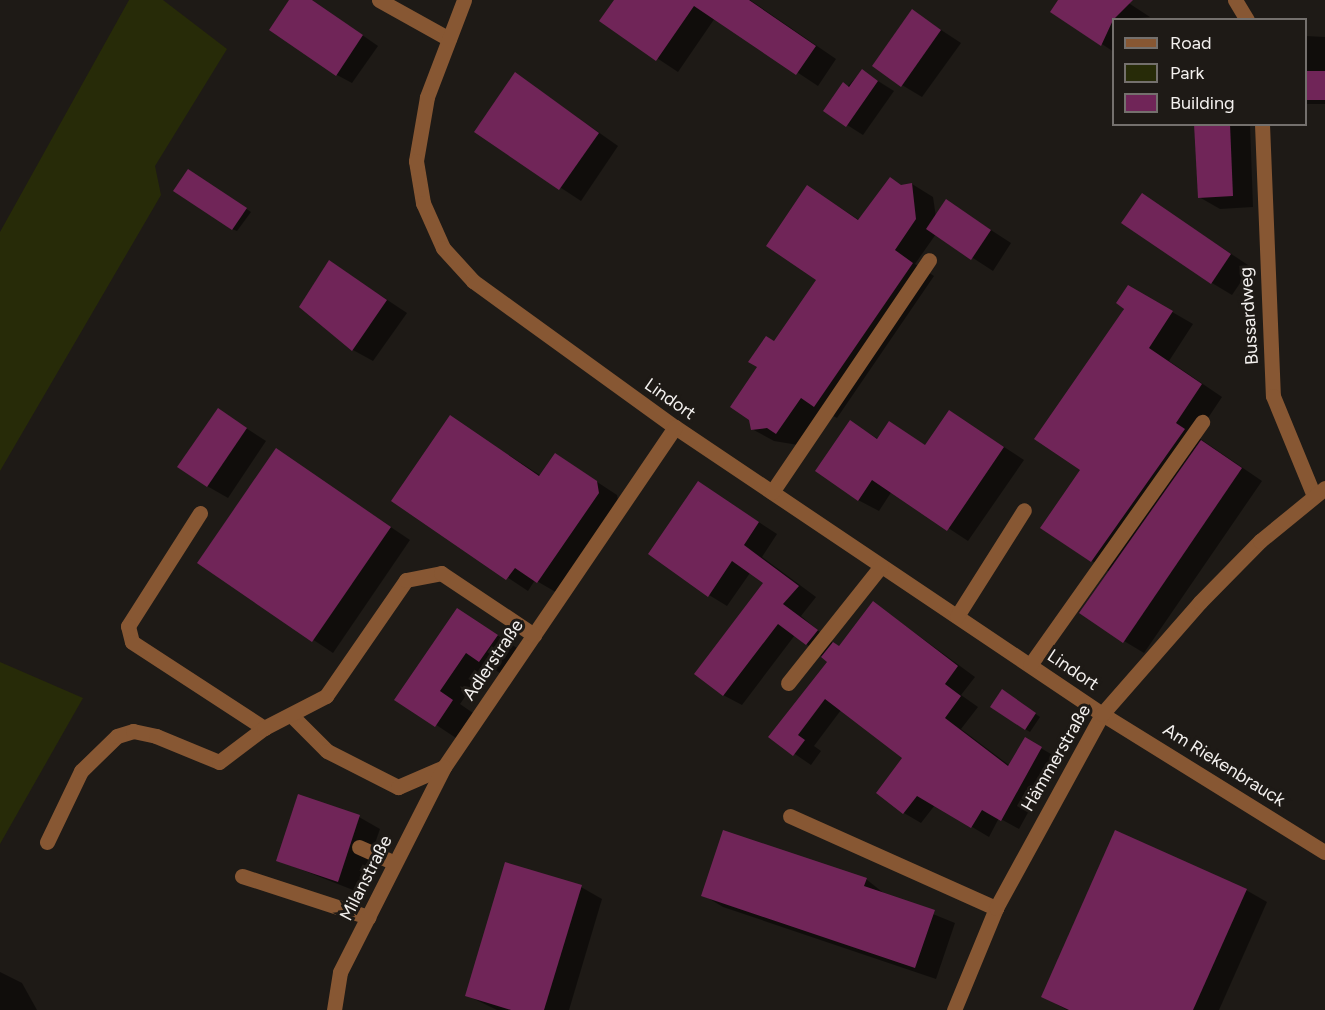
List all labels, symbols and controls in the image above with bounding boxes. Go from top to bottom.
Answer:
legend [1112,18,1307,126]
text: Road [1170,32,1211,54]
text: Park [1170,62,1204,84]
text: Building [1170,92,1235,114]
street label: Bussardweg [1235,266,1263,366]
street label: Lindort [640,374,700,424]
street label: Adlerstraße [458,615,528,705]
street label: Lindort [1043,645,1103,695]
street label: Hämmerstraße [1017,701,1095,815]
street label: Am Riekenbrauck [1159,719,1289,811]
street label: Milanstraße [335,832,397,924]

